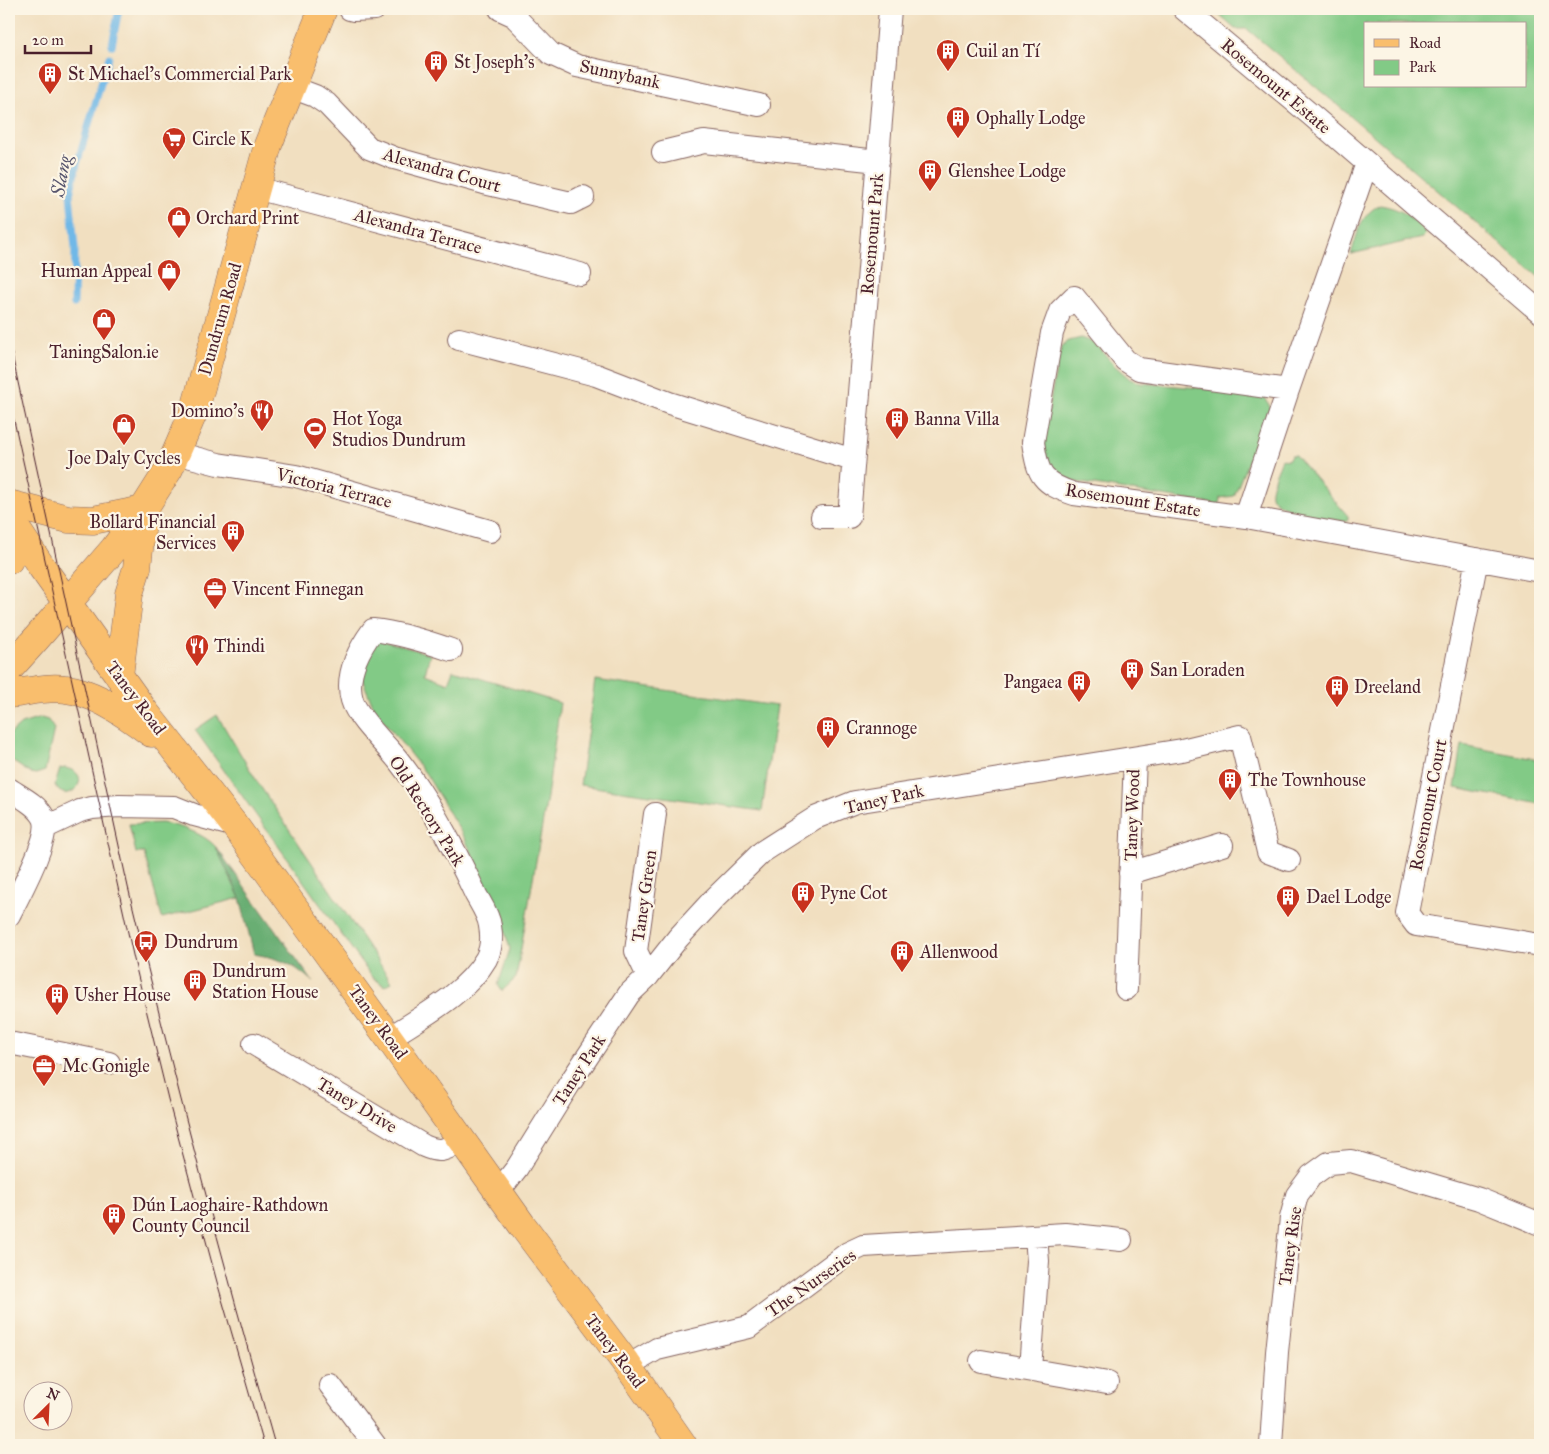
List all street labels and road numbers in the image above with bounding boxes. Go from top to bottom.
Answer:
street label: Rosemount Estate [1217,34,1335,138]
street label: Sunnybank [578,55,663,93]
street label: Alexandra Court [380,142,504,197]
street label: Rosemount Park [856,172,888,296]
street label: Alexandra Terrace [351,203,484,259]
street label: Dundrum Road [193,260,247,378]
street label: Victoria Terrace [273,463,394,513]
street label: Rosemount Estate [1064,478,1202,522]
street label: Taney Road [101,657,171,739]
street label: Rosemount Court [1404,737,1452,873]
street label: Old Rectory Park [384,752,470,871]
street label: Taney Wood [1119,769,1145,861]
street label: Taney Park [842,779,926,819]
street label: Taney Green [627,848,661,943]
street label: Taney Road [344,980,412,1064]
street label: Taney Park [548,1030,611,1110]
street label: Taney Drive [313,1072,401,1138]
street label: Taney Rise [1274,1205,1306,1287]
street label: The Nurseries [762,1244,860,1322]
street label: Taney Road [580,1310,650,1392]

